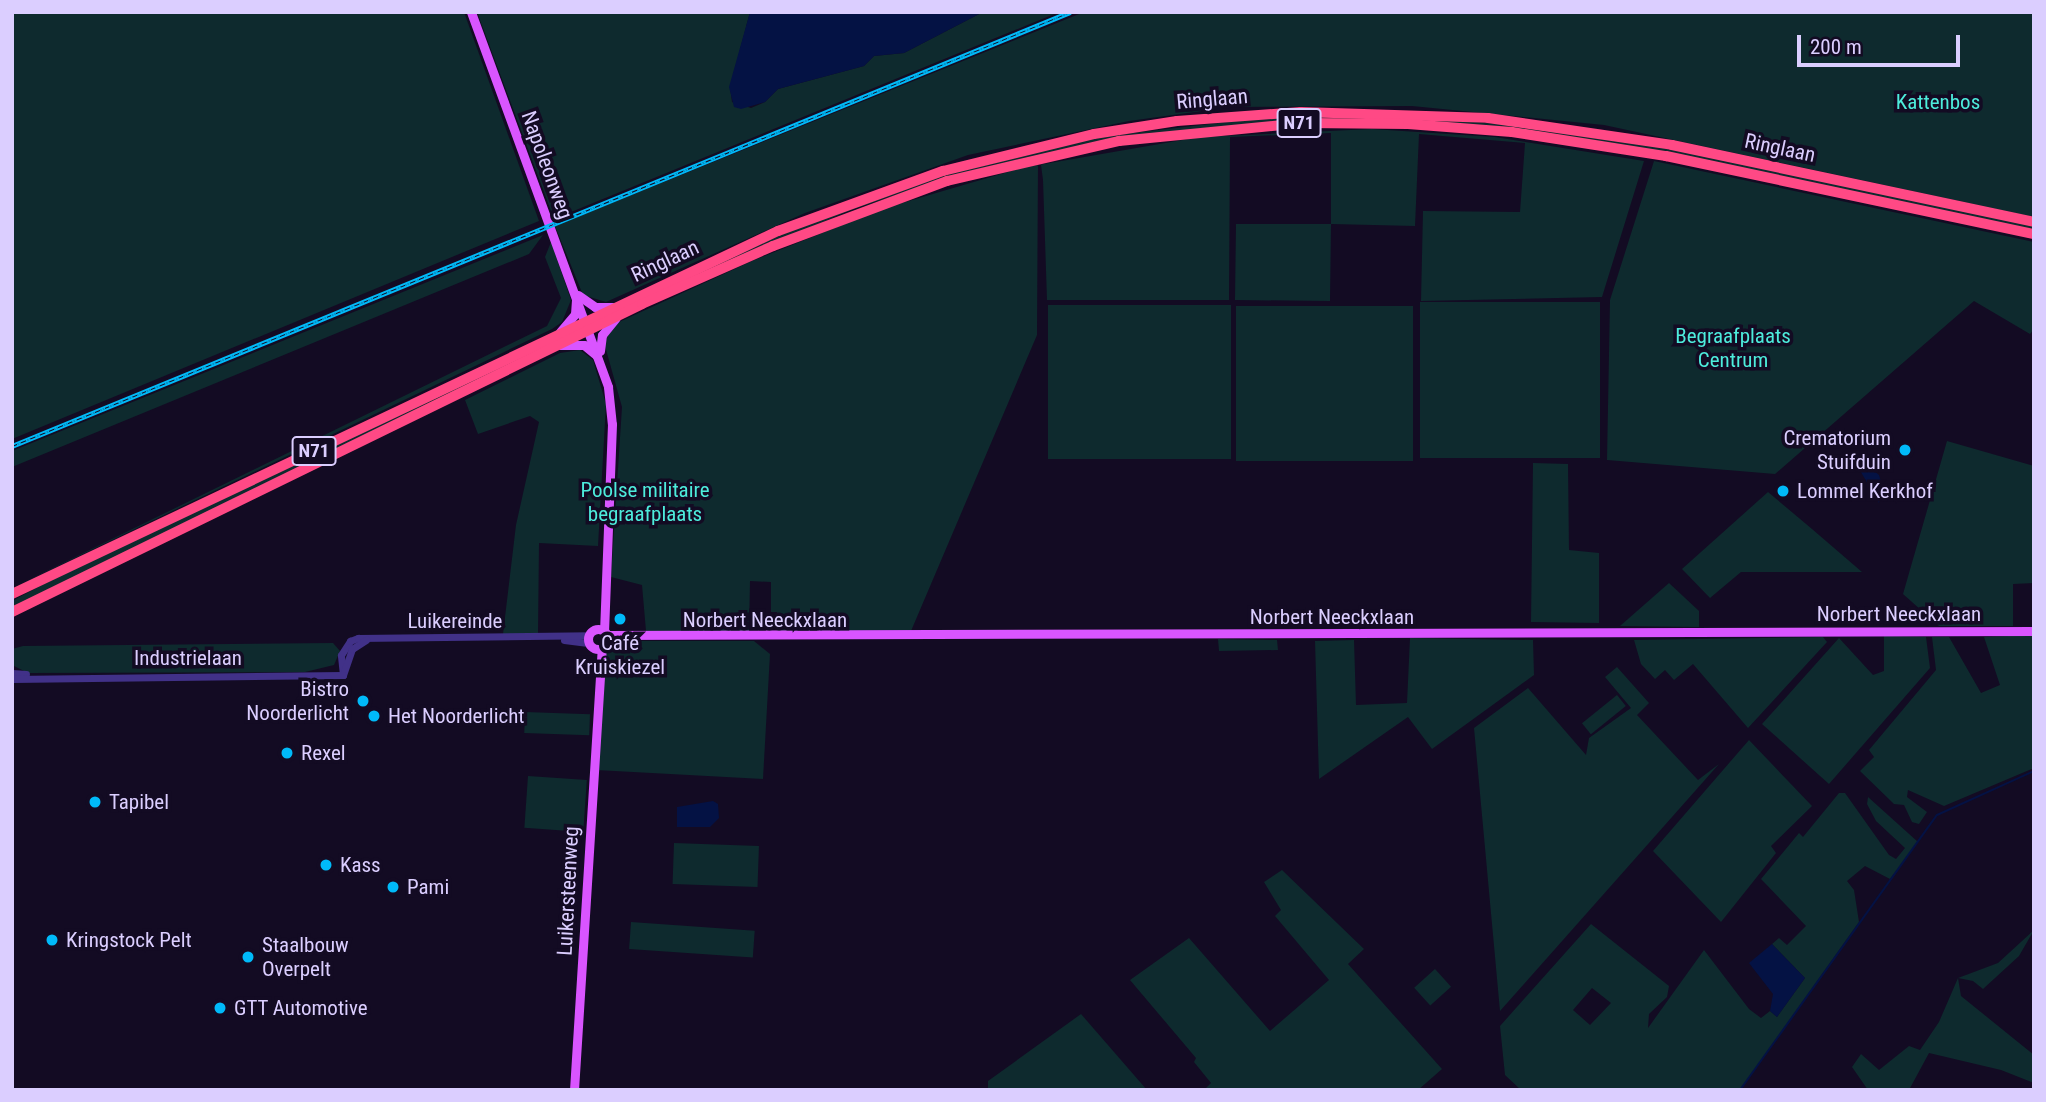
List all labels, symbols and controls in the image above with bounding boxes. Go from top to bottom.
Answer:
scale bar [1801,21,1964,65]
text: 200 m [1810,35,1862,59]
street label: Ringlaan [1175,83,1249,115]
park label: Kattenbos [1896,89,1980,115]
street label: Napoleonweg [516,108,578,222]
road number: N71 [1276,108,1322,139]
street label: Ringlaan [1742,128,1818,168]
street label: Ringlaan [627,234,703,288]
park label: Begraafplaats Centrum [1675,323,1791,373]
place label: Crematorium Stuifduin [1783,425,1891,475]
road number: N71 [291,436,337,466]
marker: Crematorium Stuifduin [1897,442,1913,458]
park label: Poolse militaire begraafplaats [580,477,710,527]
place label: Lommel Kerkhof [1797,478,1933,504]
marker: Lommel Kerkhof [1775,483,1791,499]
street label: Norbert Neeckxlaan [1817,601,1981,627]
street label: Norbert Neeckxlaan [1250,604,1414,630]
street label: Norbert Neeckxlaan [683,607,847,633]
street label: Luikereinde [408,608,502,634]
marker: Café Kruiskiezel [612,611,628,627]
place label: Café Kruiskiezel [575,630,665,680]
street label: Industrielaan [134,645,242,671]
place label: Bistro Noorderlicht [246,676,349,726]
marker: Bistro Noorderlicht [355,693,371,709]
place label: Het Noorderlicht [388,703,525,729]
marker: Het Noorderlicht [366,708,382,724]
place label: Rexel [301,740,346,766]
marker: Rexel [279,745,295,761]
place label: Tapibel [109,789,169,815]
marker: Tapibel [87,794,103,810]
street label: Luikersteenweg [552,826,584,956]
place label: Kass [340,852,381,878]
marker: Kass [318,857,334,873]
place label: Pami [407,874,449,900]
marker: Pami [385,879,401,895]
place label: Kringstock Pelt [66,927,192,953]
marker: Kringstock Pelt [44,932,60,948]
place label: Staalbouw Overpelt [262,932,349,982]
marker: Staalbouw Overpelt [240,949,256,965]
place label: GTT Automotive [234,995,368,1021]
marker: GTT Automotive [212,1000,228,1016]

